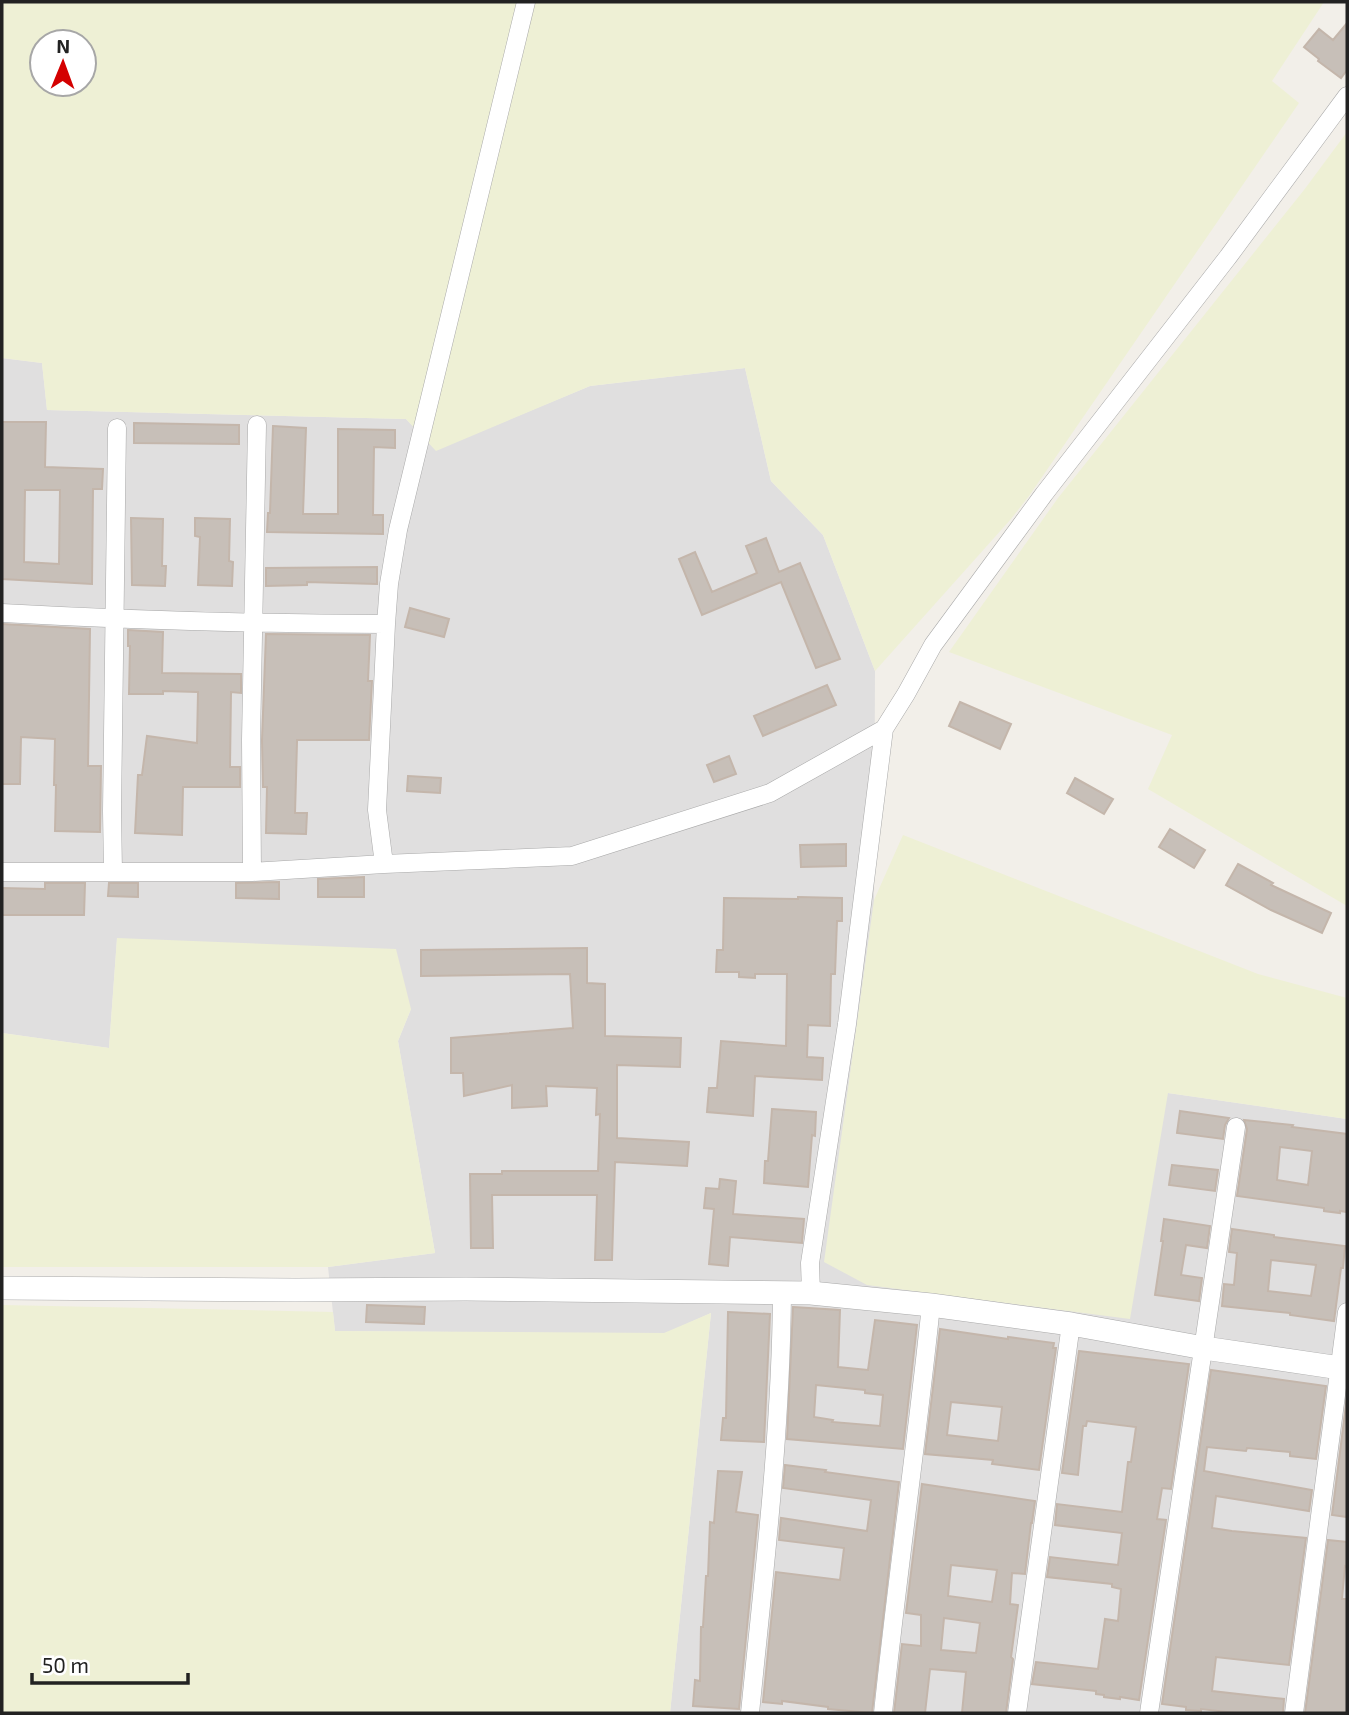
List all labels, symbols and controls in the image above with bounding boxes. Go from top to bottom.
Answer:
north arrow [28,28,98,98]
text: N [56,34,70,57]
scale bar [32,1642,187,1686]
text: 50 m [42,1652,89,1677]

